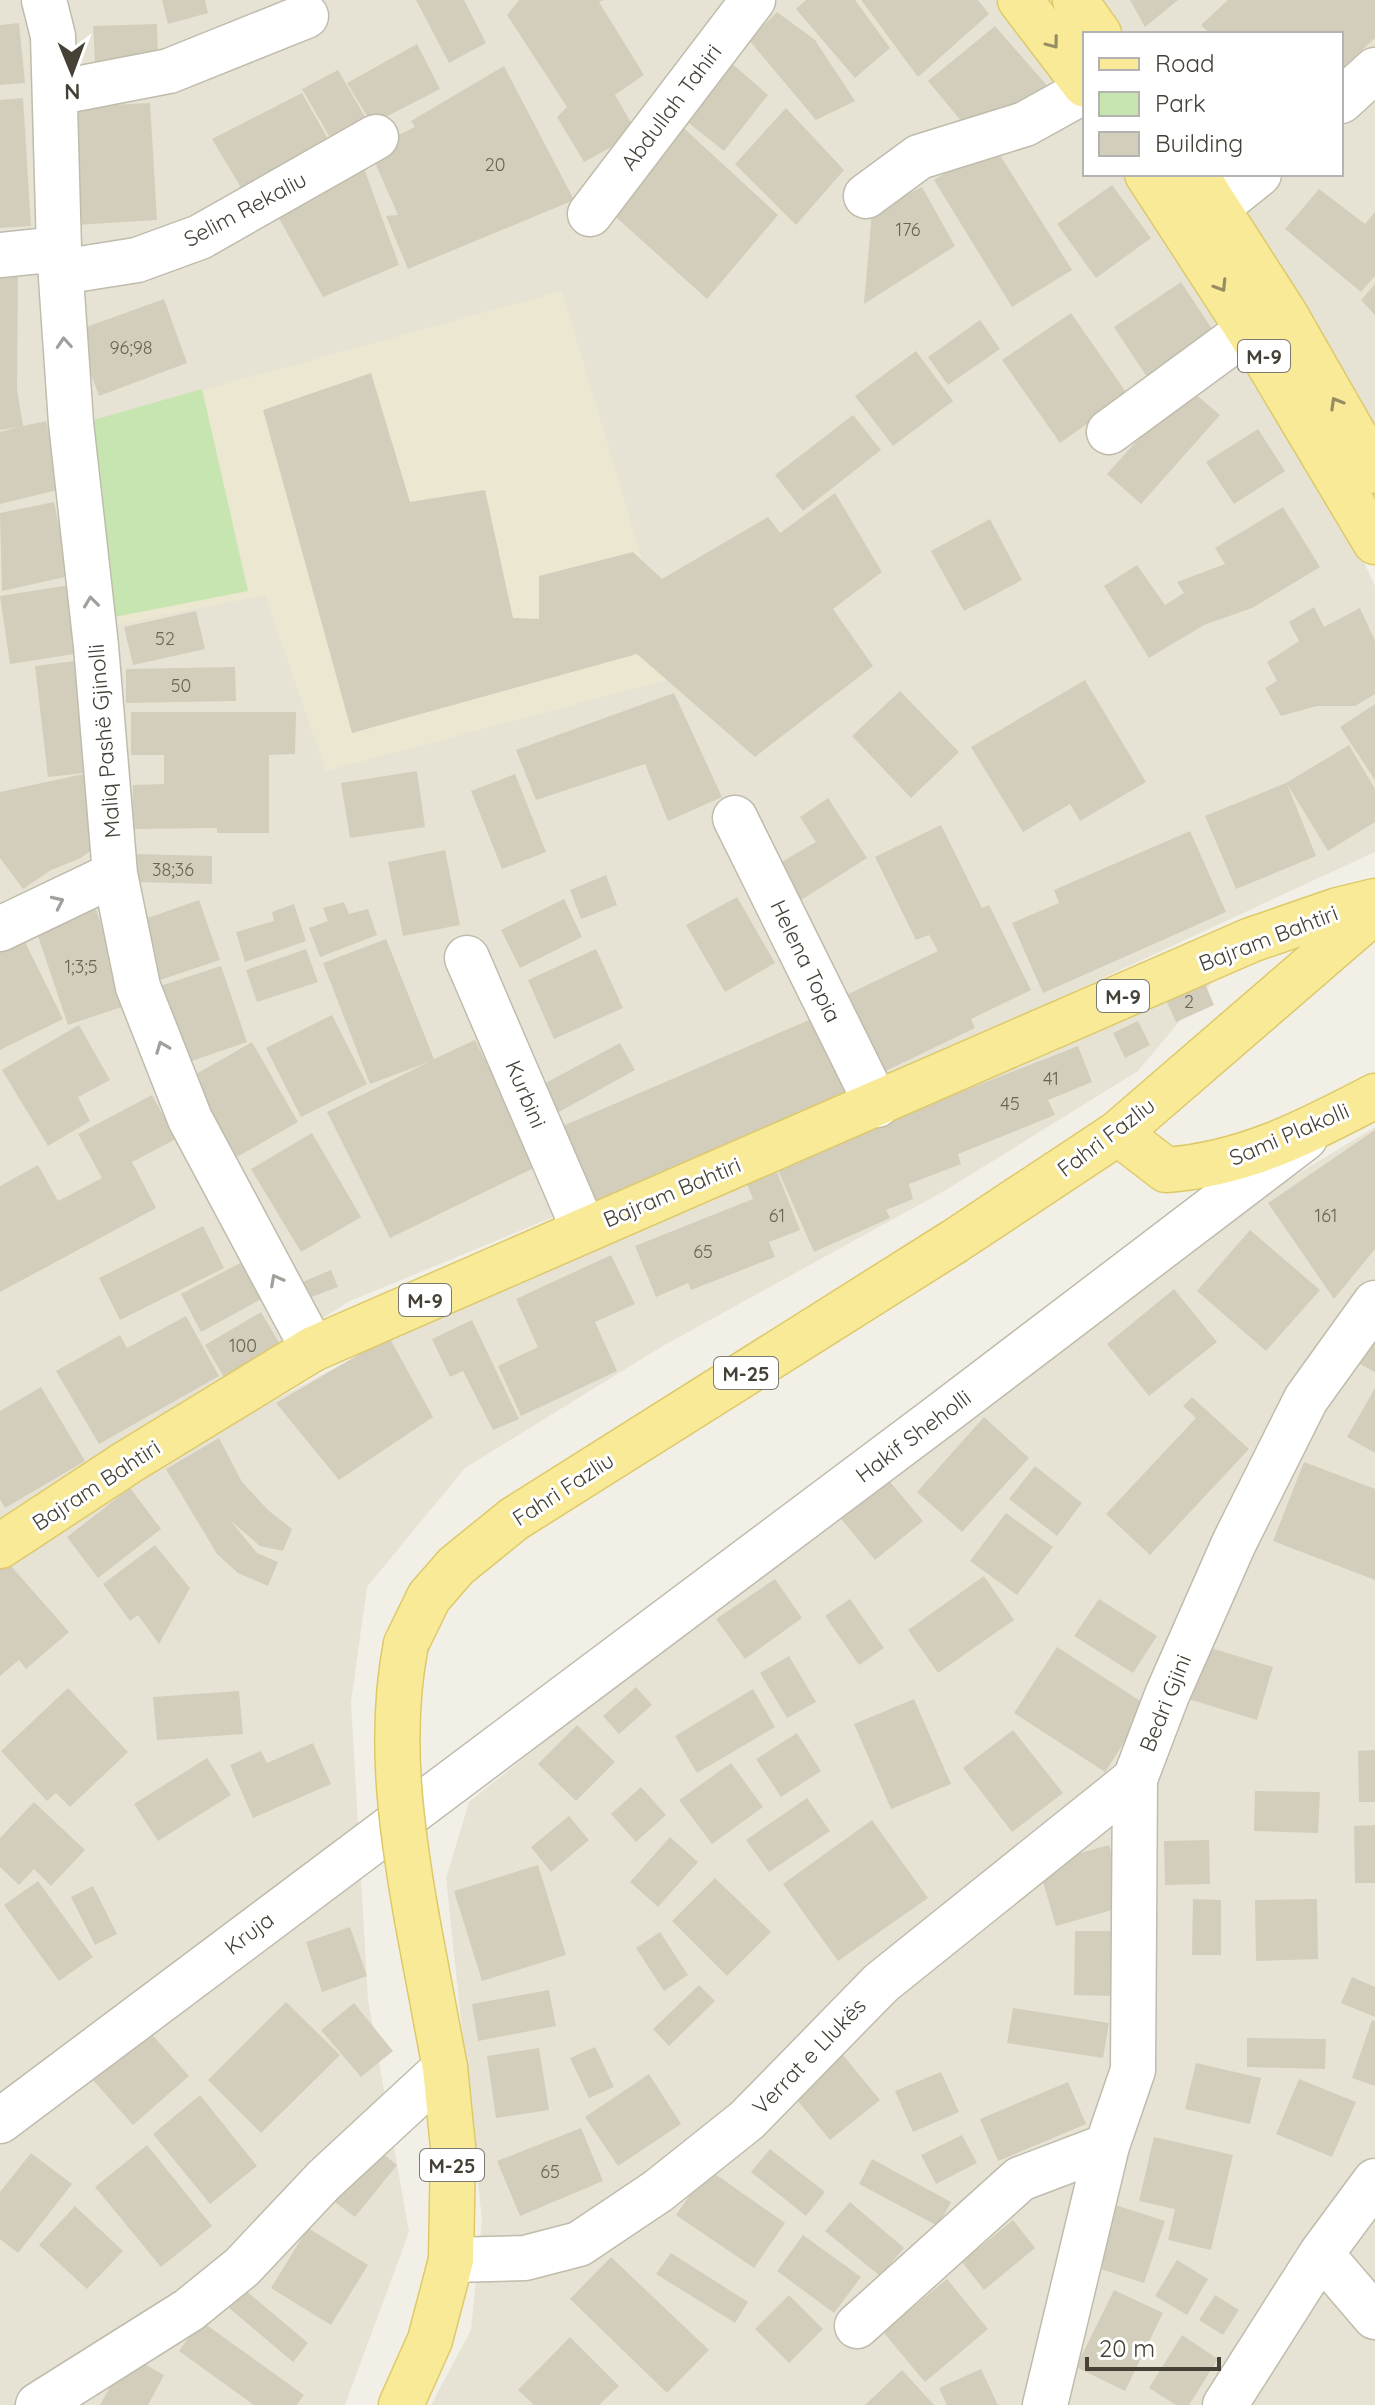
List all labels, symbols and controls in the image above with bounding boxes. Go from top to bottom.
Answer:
north arrow [32,32,112,112]
legend [1083,32,1343,176]
one-way arrow [1043,34,1057,48]
street label: Abdullah Tahiri [615,38,727,176]
text: Road [1155,48,1215,78]
text: N [64,78,81,106]
text: Park [1155,88,1206,118]
text: Building [1155,128,1243,158]
house number: 20 [485,153,505,176]
street label: Selim Rekaliu [179,165,311,253]
house number: 176 [895,218,921,241]
one-way arrow [1211,277,1226,291]
one-way arrow [56,336,73,349]
house number: 96;98 [109,336,153,359]
road number: M-9 [1238,340,1290,372]
one-way arrow [1330,397,1346,412]
one-way arrow [83,595,100,608]
house number: 52 [155,627,175,650]
street label: Maliq Pashë Gjinolli [82,643,126,839]
house number: 50 [171,674,191,697]
house number: 38;36 [152,858,194,881]
street label: Helena Topia [764,895,848,1027]
one-way arrow [49,896,64,912]
street label: Bajram Bahtiri [1195,899,1341,977]
house number: 1;3;5 [64,955,98,978]
road number: M-9 [1097,980,1149,1012]
house number: 2 [1184,990,1194,1013]
one-way arrow [155,1041,172,1055]
street label: Kurbini [499,1056,553,1132]
house number: 41 [1043,1067,1059,1090]
street label: Fahri Fazliu [1052,1091,1160,1183]
house number: 45 [1000,1092,1020,1115]
street label: Sami Plakolli [1225,1096,1353,1172]
street label: Bajram Bahtiri [599,1150,745,1234]
house number: 61 [769,1204,785,1227]
house number: 161 [1315,1204,1337,1227]
house number: 65 [693,1240,713,1263]
one-way arrow [270,1275,286,1289]
road number: M-9 [399,1284,451,1316]
house number: 100 [229,1334,257,1357]
road number: M-25 [714,1357,778,1389]
street label: Hakif Sheholli [850,1383,976,1489]
street label: Bajram Bahtiri [27,1433,165,1537]
street label: Fahri Fazliu [507,1446,619,1532]
street label: Bedri Gjini [1133,1650,1197,1756]
street label: Kruja [219,1905,279,1961]
street label: Verrat e Llukës [746,1992,872,2120]
road number: M-25 [420,2149,484,2181]
house number: 65 [540,2160,560,2183]
scale bar [1087,2321,1219,2371]
text: 20 m [1099,2333,1155,2363]

